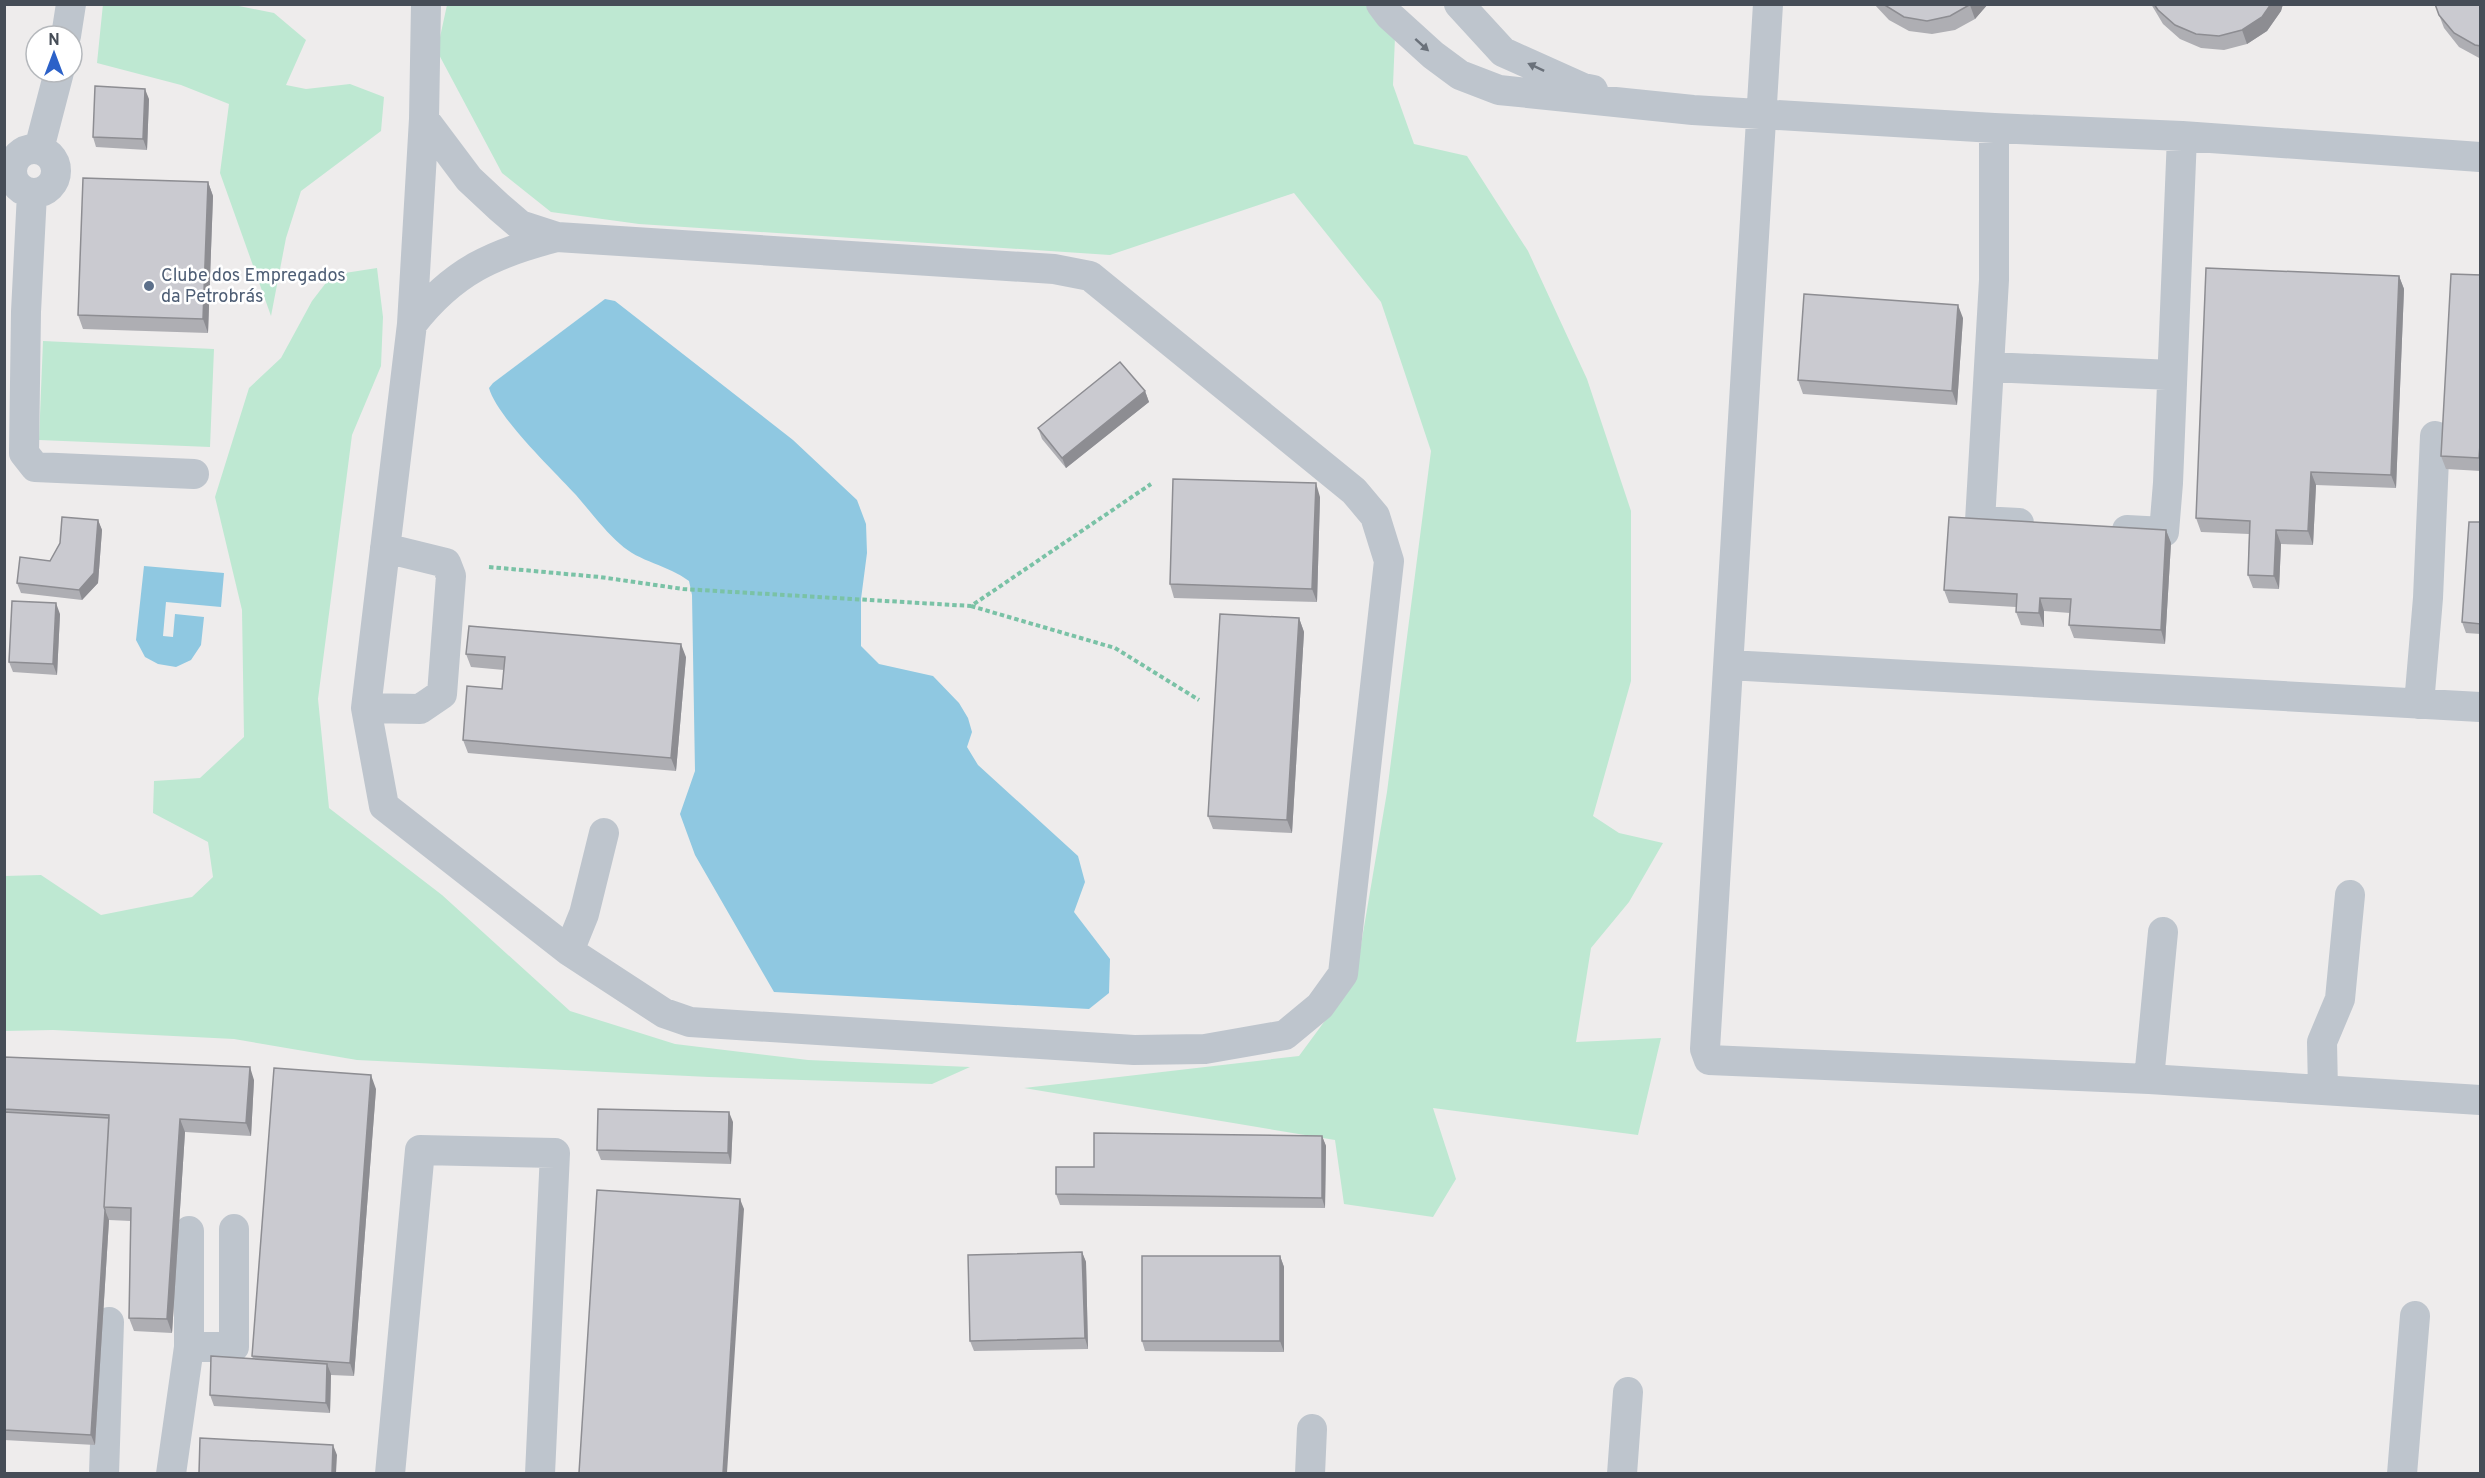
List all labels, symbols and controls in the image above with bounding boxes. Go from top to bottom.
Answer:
north arrow [24,24,84,84]
text: N [48,31,60,51]
one-way arrow [1414,38,1429,51]
one-way arrow [1527,62,1545,72]
place label: Clube dos Empregados da Petrobrás [161,265,346,309]
marker: Clube dos Empregados da Petrobrás [142,279,156,293]

